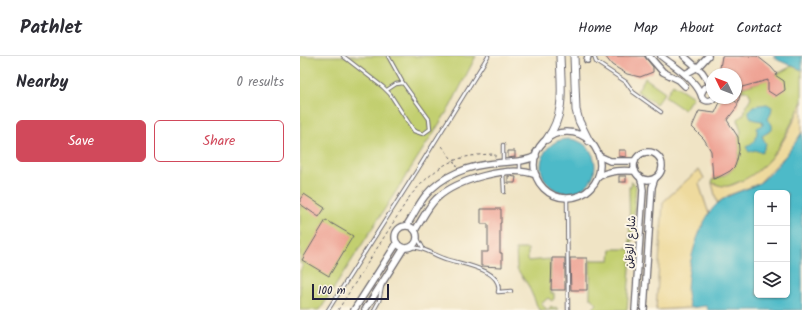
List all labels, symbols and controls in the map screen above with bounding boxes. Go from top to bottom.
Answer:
text: Pathlet [20,13,82,43]
text: Home [578,17,612,39]
text: Map [634,17,658,39]
text: About [680,17,714,39]
text: Contact [736,17,782,39]
north arrow [706,68,742,104]
text: Nearby [16,69,68,96]
text: 0 results [237,72,284,93]
button: Save [16,120,146,162]
button: Share [154,120,284,162]
map controls [754,190,790,298]
button: + [754,190,790,226]
street label: شارع الوَطَن [621,215,641,269]
button: − [754,226,790,262]
button: layers [754,262,790,298]
scale bar [312,282,389,301]
text: 100 m [318,282,346,300]

